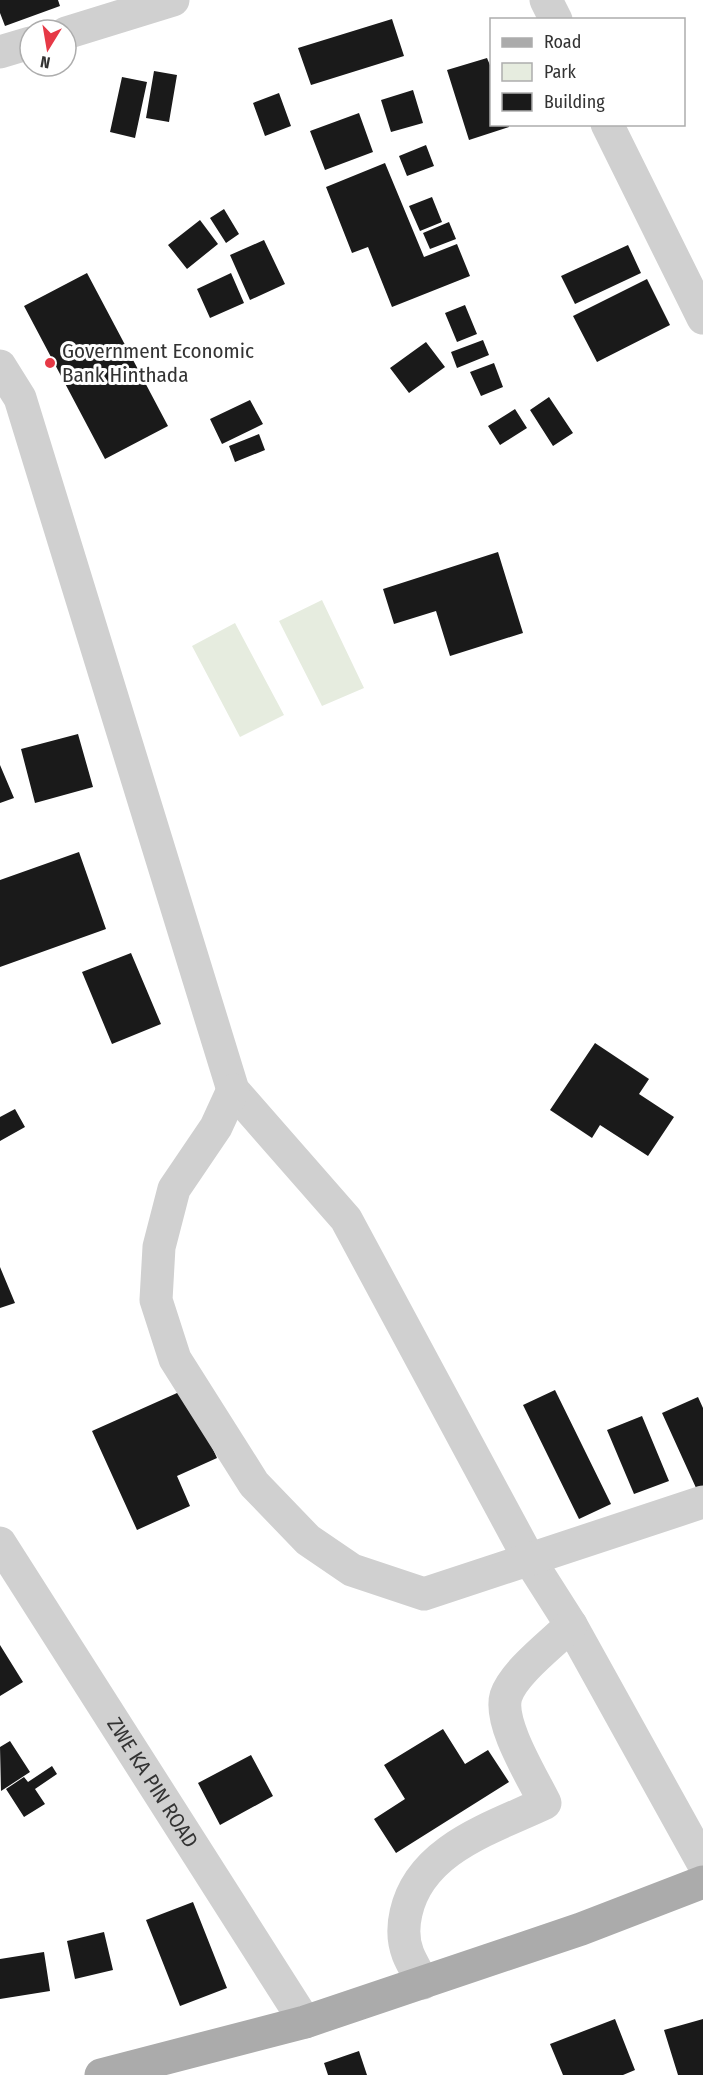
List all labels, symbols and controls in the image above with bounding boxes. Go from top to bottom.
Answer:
north arrow [18,18,78,78]
legend [490,18,685,126]
text: Road [544,31,581,53]
text: N [39,52,52,72]
text: Park [544,61,577,83]
text: Building [544,91,605,113]
place label: Government Economic Bank Hinthada [62,338,254,388]
marker: Government Economic Bank Hinthada [43,356,57,370]
street label: ZWE KA PIN ROAD [101,1713,204,1852]

